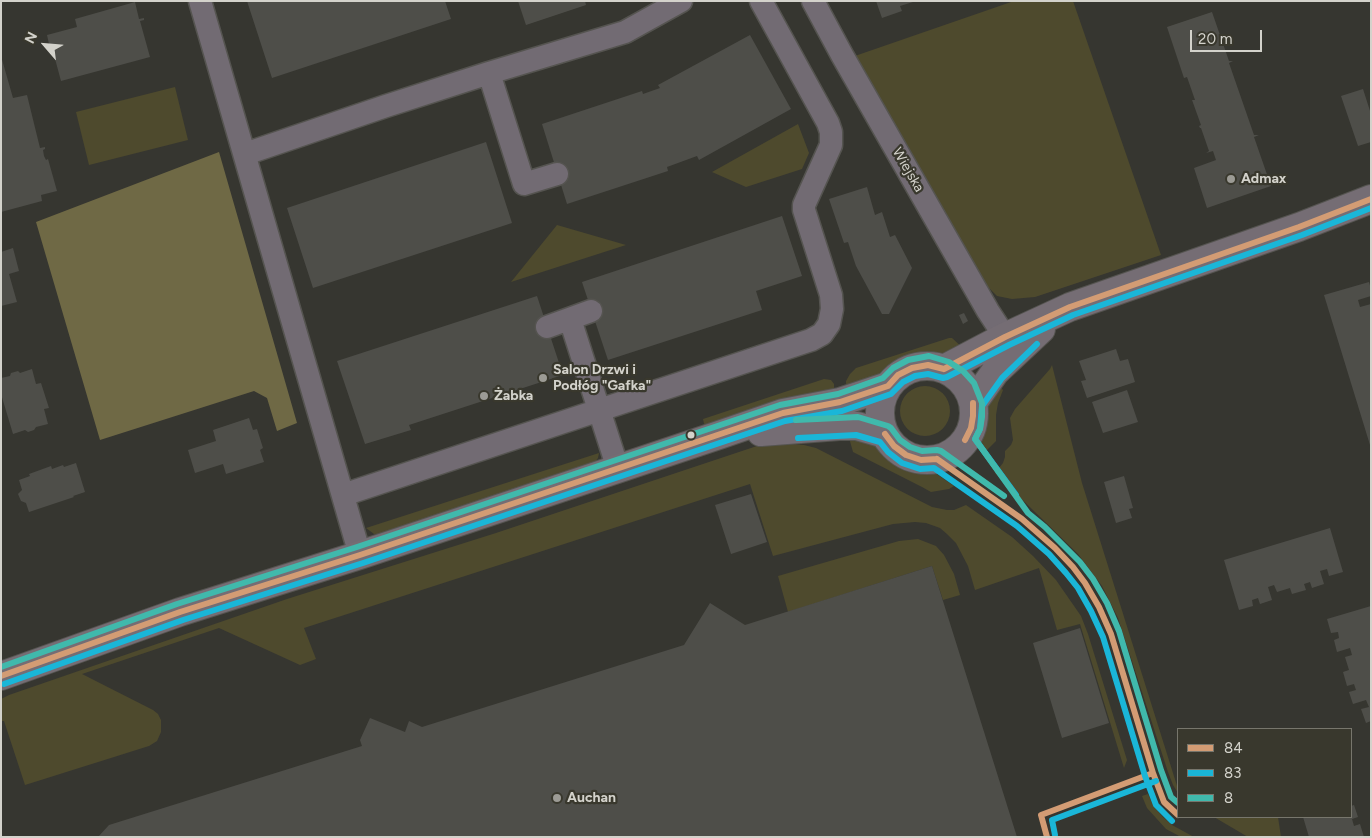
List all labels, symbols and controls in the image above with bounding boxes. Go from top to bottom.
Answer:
north arrow [20,20,70,70]
scale bar [1192,20,1264,52]
text: N [21,29,41,47]
text: 20 m [1198,30,1232,48]
street label: Wiejska [889,145,927,195]
place label: Admax [1241,171,1286,187]
marker: Admax [1225,173,1237,185]
place label: Salon Drzwi i Podłóg "Gafka" [553,362,651,394]
marker: Salon Drzwi i Podłóg "Gafka" [537,372,549,384]
place label: Żabka [494,388,533,404]
marker: Żabka [478,390,490,402]
unlabelled marker [686,430,696,440]
legend [1177,728,1352,818]
text: 84 [1224,739,1243,757]
text: 83 [1224,764,1241,782]
text: 8 [1224,789,1233,807]
place label: Auchan [567,790,616,806]
marker: Auchan [551,792,563,804]

